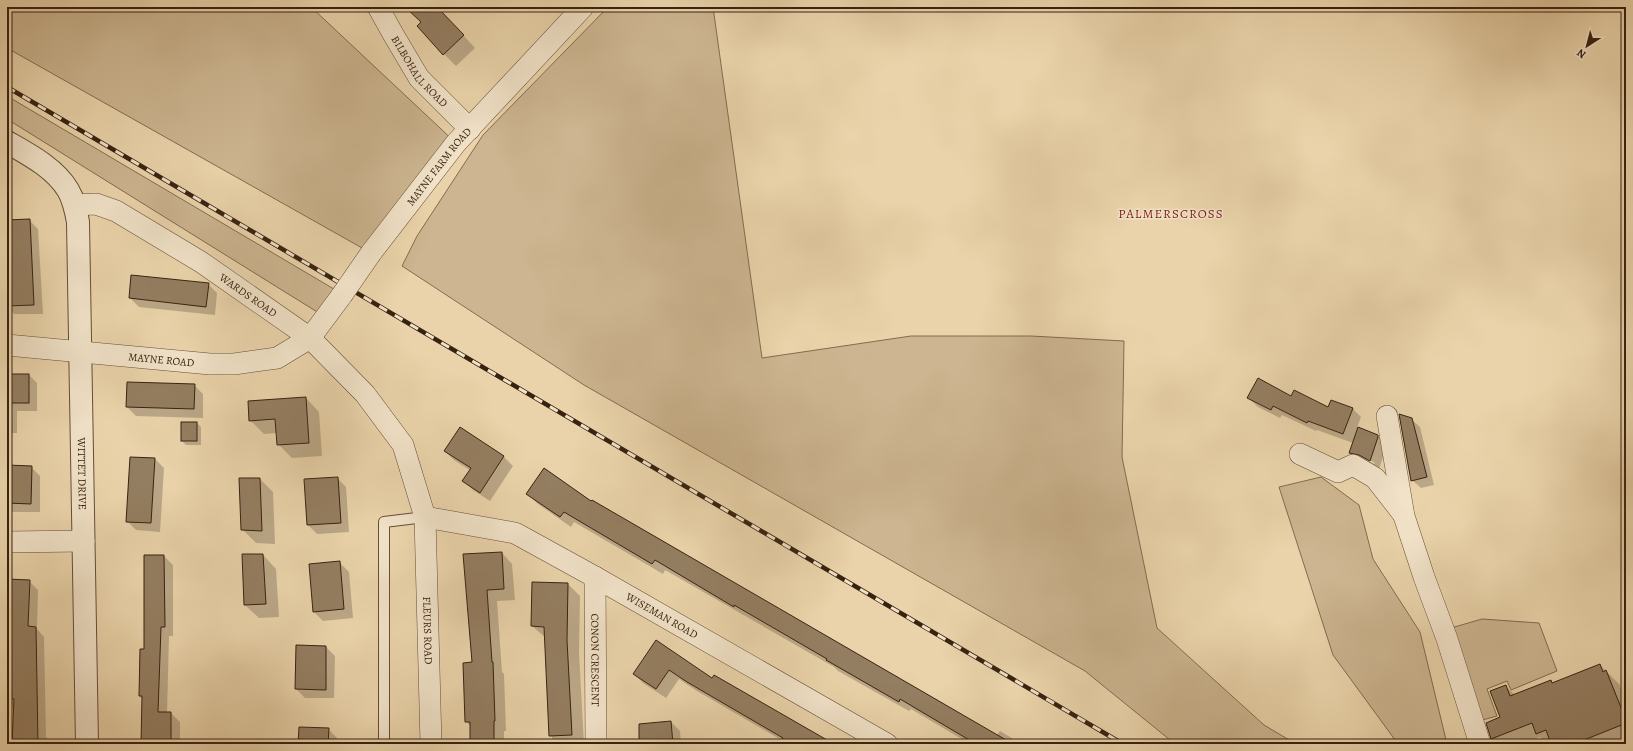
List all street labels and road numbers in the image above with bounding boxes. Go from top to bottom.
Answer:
street label: BILBOHALL ROAD [388,33,451,111]
street label: MAYNE FARM ROAD [403,124,475,209]
street label: WARDS ROAD [215,269,280,321]
street label: MAYNE ROAD [128,349,195,371]
street label: WITTET DRIVE [74,436,90,510]
street label: WISEMAN ROAD [622,589,701,643]
street label: FLEURS ROAD [419,596,436,665]
street label: CONON CRESCENT [587,613,603,707]

